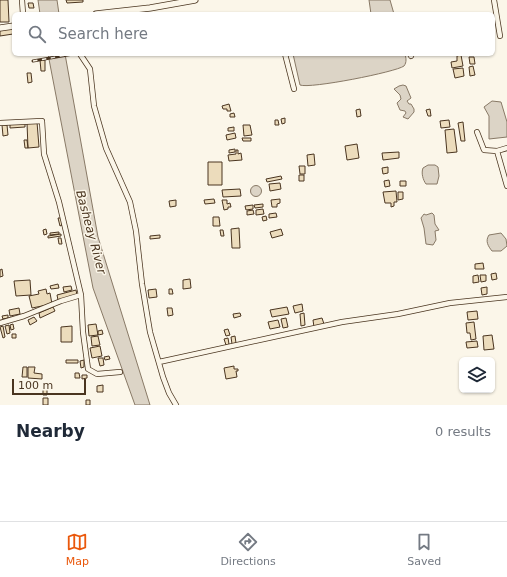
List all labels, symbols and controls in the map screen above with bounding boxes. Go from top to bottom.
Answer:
search box [12,12,495,56]
icon: search [26,23,48,45]
text: Search here [58,25,148,43]
water label: Basheay River [73,189,109,276]
map controls [459,357,495,393]
button: layers [459,357,495,393]
scale bar [12,377,86,396]
text: 100 m [18,379,53,392]
text: Nearby [16,421,85,441]
text: 0 results [435,424,491,439]
tab: Map [66,531,89,568]
tab: Directions [220,531,276,568]
tab: Saved [407,531,441,568]

